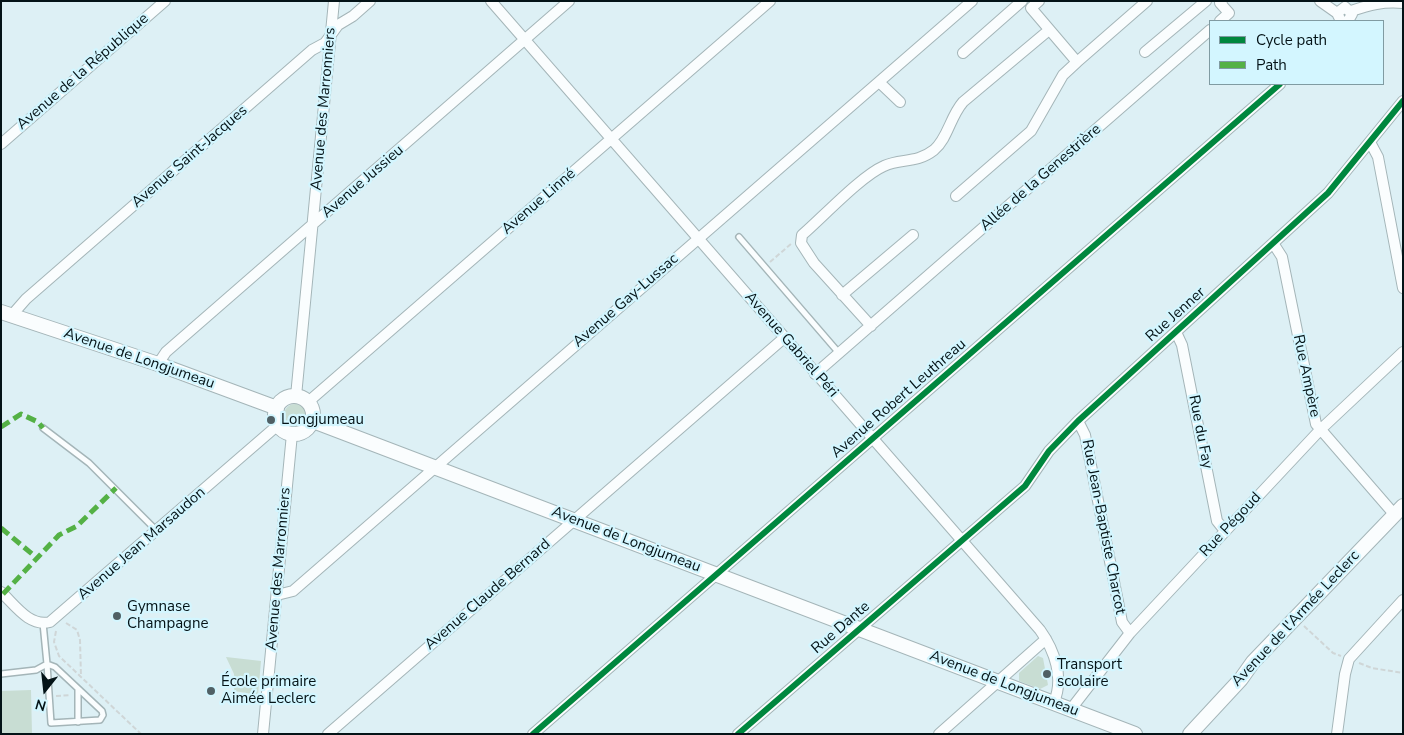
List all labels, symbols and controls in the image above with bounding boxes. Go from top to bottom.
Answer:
street label: Avenue de la République [13,10,153,134]
legend [1209,20,1384,85]
street label: Avenue des Marronniers [308,27,340,191]
text: Cycle path [1256,30,1327,50]
text: Path [1256,55,1287,75]
street label: Avenue Saint-Jacques [129,102,251,212]
street label: Allée de la Genestrière [977,121,1105,235]
street label: Avenue Jussieu [318,142,408,222]
street label: Avenue Linné [499,165,579,239]
street label: Avenue Gay-Lussac [570,251,682,351]
street label: Rue Jenner [1143,284,1209,346]
street label: Avenue Gabriel Péri [740,289,842,401]
street label: Avenue de Longjumeau [61,325,217,393]
street label: Rue Ampère [1288,333,1324,419]
street label: Avenue Robert Leuthreau [828,336,970,462]
street label: Rue du Fay [1184,394,1216,470]
place label: Longjumeau [281,411,364,429]
marker: Longjumeau [265,414,277,426]
street label: Rue Jean-Baptiste Charcot [1077,438,1129,616]
street label: Avenue Jean Marsaudon [74,484,210,604]
street label: Avenue des Marronniers [263,487,295,651]
street label: Rue Pégoud [1197,489,1265,561]
street label: Avenue de Longjumeau [549,503,703,577]
street label: Avenue Claude Bernard [422,536,554,654]
street label: Avenue de l'Armée Leclerc [1228,547,1364,691]
place label: Gymnase Champagne [127,598,208,633]
street label: Rue Dante [808,598,874,658]
marker: Gymnase Champagne [111,610,123,622]
street label: Avenue de Longjumeau [927,647,1081,721]
place label: Transport scolaire [1057,656,1122,691]
north arrow [20,665,70,715]
marker: Transport scolaire [1041,668,1053,680]
place label: École primaire Aimée Leclerc [221,673,316,708]
marker: École primaire Aimée Leclerc [205,685,217,697]
text: N [33,694,48,715]

